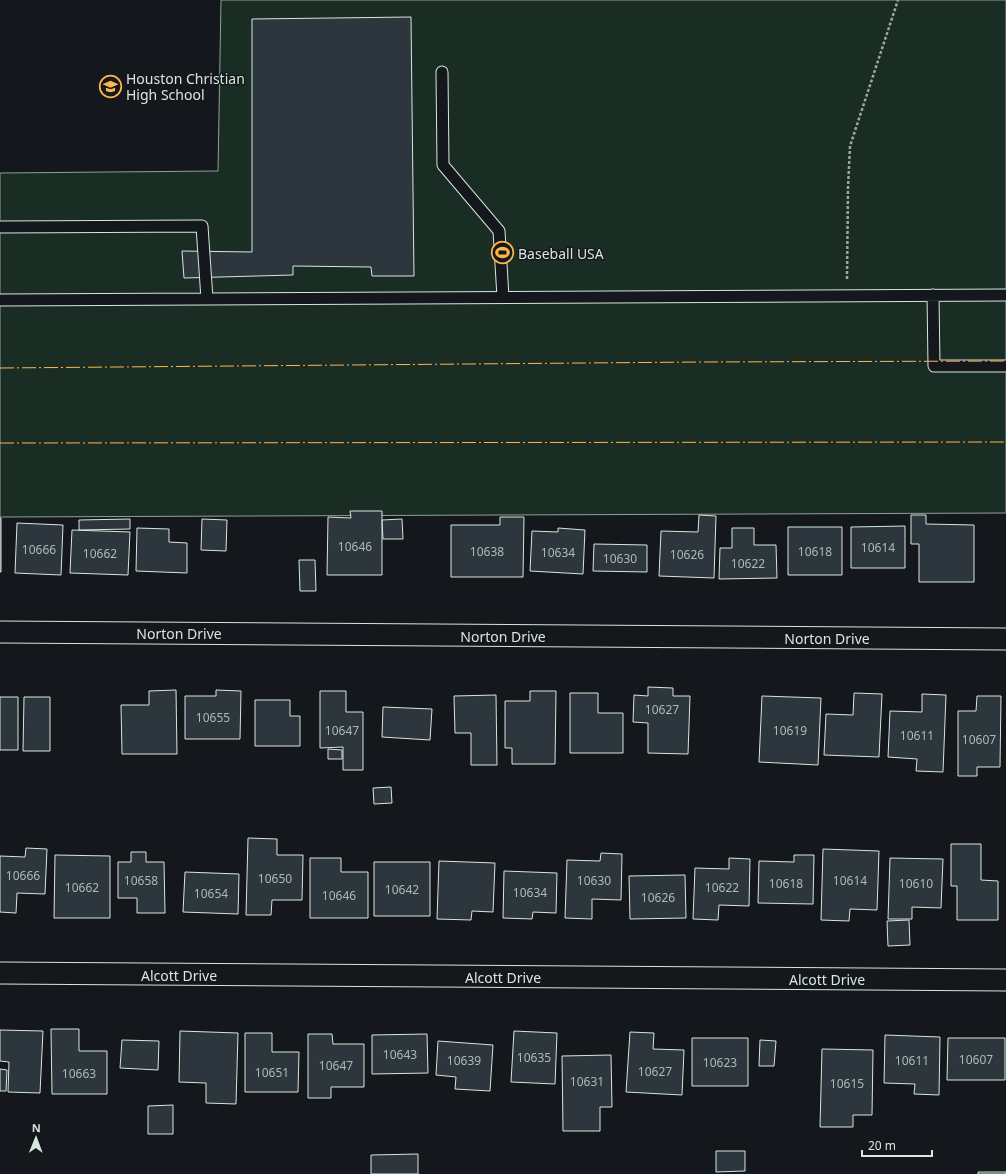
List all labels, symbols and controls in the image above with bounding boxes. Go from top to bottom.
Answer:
place label: Houston Christian High School [126,69,245,104]
school or university icon: Houston Christian High School [97,73,123,99]
sports icon: Baseball USA [490,240,516,266]
place label: Baseball USA [518,244,604,263]
house number: 10646 [338,538,372,555]
house number: 10614 [861,539,895,556]
house number: 10666 [22,541,56,558]
house number: 10638 [470,543,504,560]
house number: 10618 [798,543,832,560]
house number: 10634 [541,544,575,561]
house number: 10662 [83,545,117,562]
house number: 10626 [670,546,704,563]
house number: 10630 [603,550,637,567]
house number: 10622 [731,555,765,572]
street label: Norton Drive [136,624,222,643]
street label: Norton Drive [460,627,546,646]
street label: Norton Drive [784,629,870,648]
house number: 10627 [645,701,679,718]
house number: 10655 [196,709,230,726]
house number: 10647 [325,722,359,739]
house number: 10619 [773,722,807,739]
house number: 10611 [900,727,934,744]
house number: 10607 [962,731,996,748]
house number: 10666 [6,867,40,884]
house number: 10650 [258,870,292,887]
house number: 10658 [124,872,158,889]
house number: 10630 [577,872,611,889]
house number: 10614 [833,872,867,889]
house number: 10618 [769,875,803,892]
house number: 10610 [899,875,933,892]
house number: 10662 [65,879,99,896]
house number: 10622 [705,879,739,896]
house number: 10642 [385,881,419,898]
house number: 10634 [513,884,547,901]
house number: 10654 [194,885,228,902]
house number: 10646 [322,887,356,904]
house number: 10626 [641,889,675,906]
street label: Alcott Drive [141,966,217,985]
street label: Alcott Drive [465,968,541,987]
street label: Alcott Drive [789,970,865,989]
house number: 10643 [383,1046,417,1063]
house number: 10635 [517,1049,551,1066]
house number: 10607 [959,1051,993,1068]
house number: 10639 [447,1052,481,1069]
house number: 10611 [895,1052,929,1069]
house number: 10623 [703,1054,737,1071]
house number: 10647 [319,1057,353,1074]
house number: 10627 [638,1063,672,1080]
house number: 10651 [255,1064,289,1081]
house number: 10663 [62,1065,96,1082]
house number: 10631 [570,1073,604,1090]
house number: 10615 [830,1075,864,1092]
north arrow [16,1118,56,1158]
text: N [32,1120,41,1135]
scale bar [862,1132,932,1158]
text: 20 m [868,1137,896,1154]

